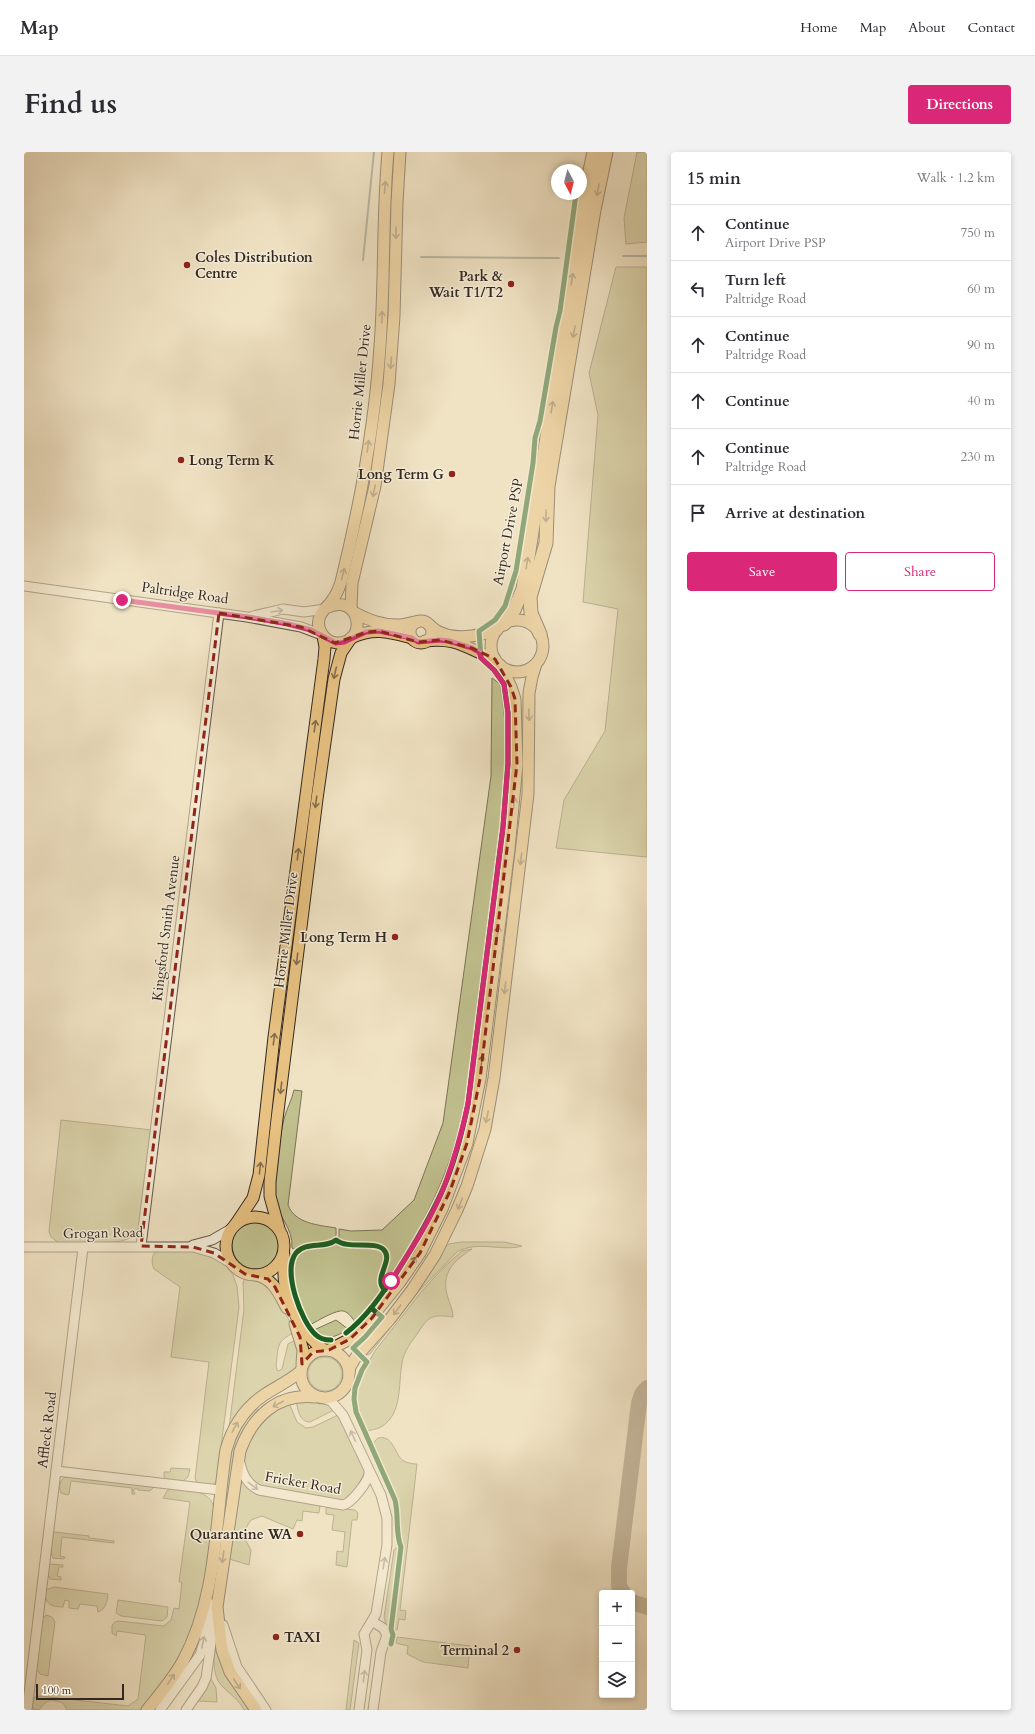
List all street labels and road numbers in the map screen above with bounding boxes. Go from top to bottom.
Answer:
street label: Horrie Miller Drive [344,323,376,441]
street label: Airport Drive PSP [488,477,528,587]
street label: Paltridge Road [140,578,230,609]
street label: Kingsford Smith Avenue [148,854,184,1002]
street label: Horrie Miller Drive [269,871,303,989]
street label: Grogan Road [63,1223,144,1243]
street label: Affleck Road [33,1390,61,1469]
street label: Fricker Road [263,1467,343,1499]

